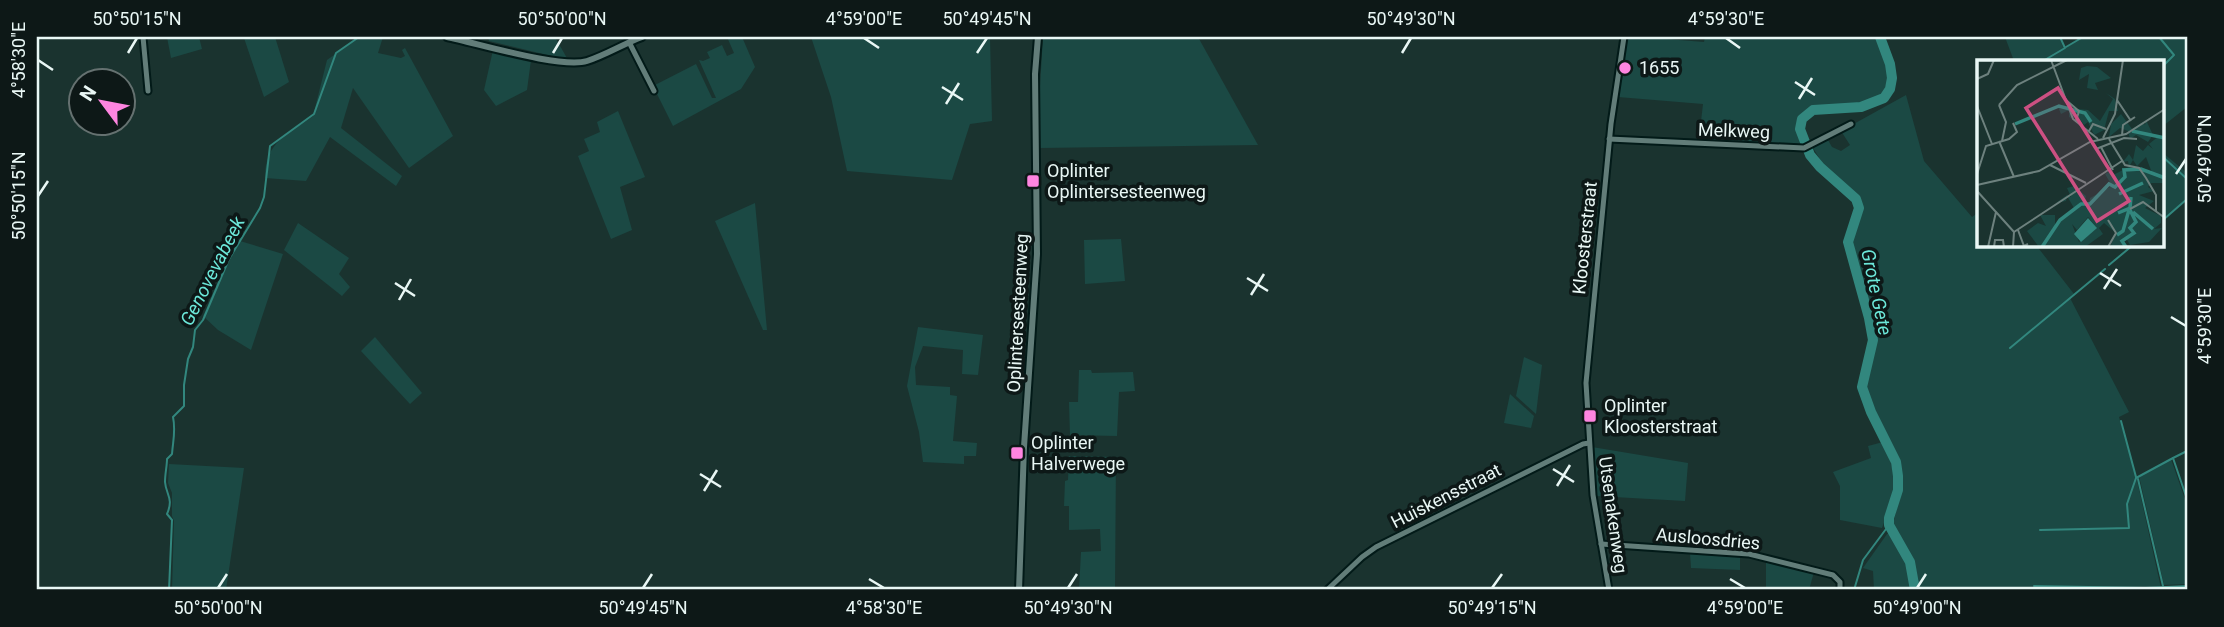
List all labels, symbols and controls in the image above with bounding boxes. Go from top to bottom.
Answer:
text: 50°50'15"N [92,8,182,29]
text: 50°50'00"N [517,8,607,29]
text: 4°59'00"E [826,8,902,29]
text: 50°49'45"N [942,8,1032,29]
text: 50°49'30"N [1366,8,1456,29]
text: 4°59'30"E [1688,8,1764,29]
text: 4°58'30"E [8,22,29,98]
place label: 1655 [1639,57,1679,78]
marker: 1655 [1617,60,1633,76]
inset map [1977,60,2164,247]
north arrow [66,66,136,136]
text: N [75,81,101,105]
text: 50°49'00"N [2194,114,2215,204]
street label: Melkweg [1698,119,1770,142]
text: 50°50'15"N [8,151,29,241]
place label: Oplinter Oplintersesteenweg [1047,160,1206,202]
marker: Oplinter Oplintersesteenweg [1025,173,1041,189]
street label: Kloosterstraat [1568,180,1601,295]
water label: Genovevabeek [175,212,250,330]
street label: Oplintersesteenweg [1003,233,1032,393]
water label: Grote Gete [1856,247,1897,338]
text: 4°59'30"E [2194,288,2215,364]
place label: Oplinter Kloosterstraat [1604,395,1718,437]
marker: Oplinter Kloosterstraat [1582,408,1598,424]
place label: Oplinter Halverwege [1031,432,1125,474]
marker: Oplinter Halverwege [1009,445,1025,461]
street label: Utsenakenweg [1595,455,1632,575]
street label: Huiskensstraat [1387,459,1504,532]
street label: Ausloosdries [1655,523,1761,554]
text: 50°50'00"N [173,597,263,618]
text: 50°49'45"N [598,597,688,618]
text: 4°58'30"E [846,597,922,618]
text: 50°49'30"N [1023,597,1113,618]
text: 50°49'15"N [1447,597,1537,618]
text: 4°59'00"E [1707,597,1783,618]
text: 50°49'00"N [1872,597,1962,618]

